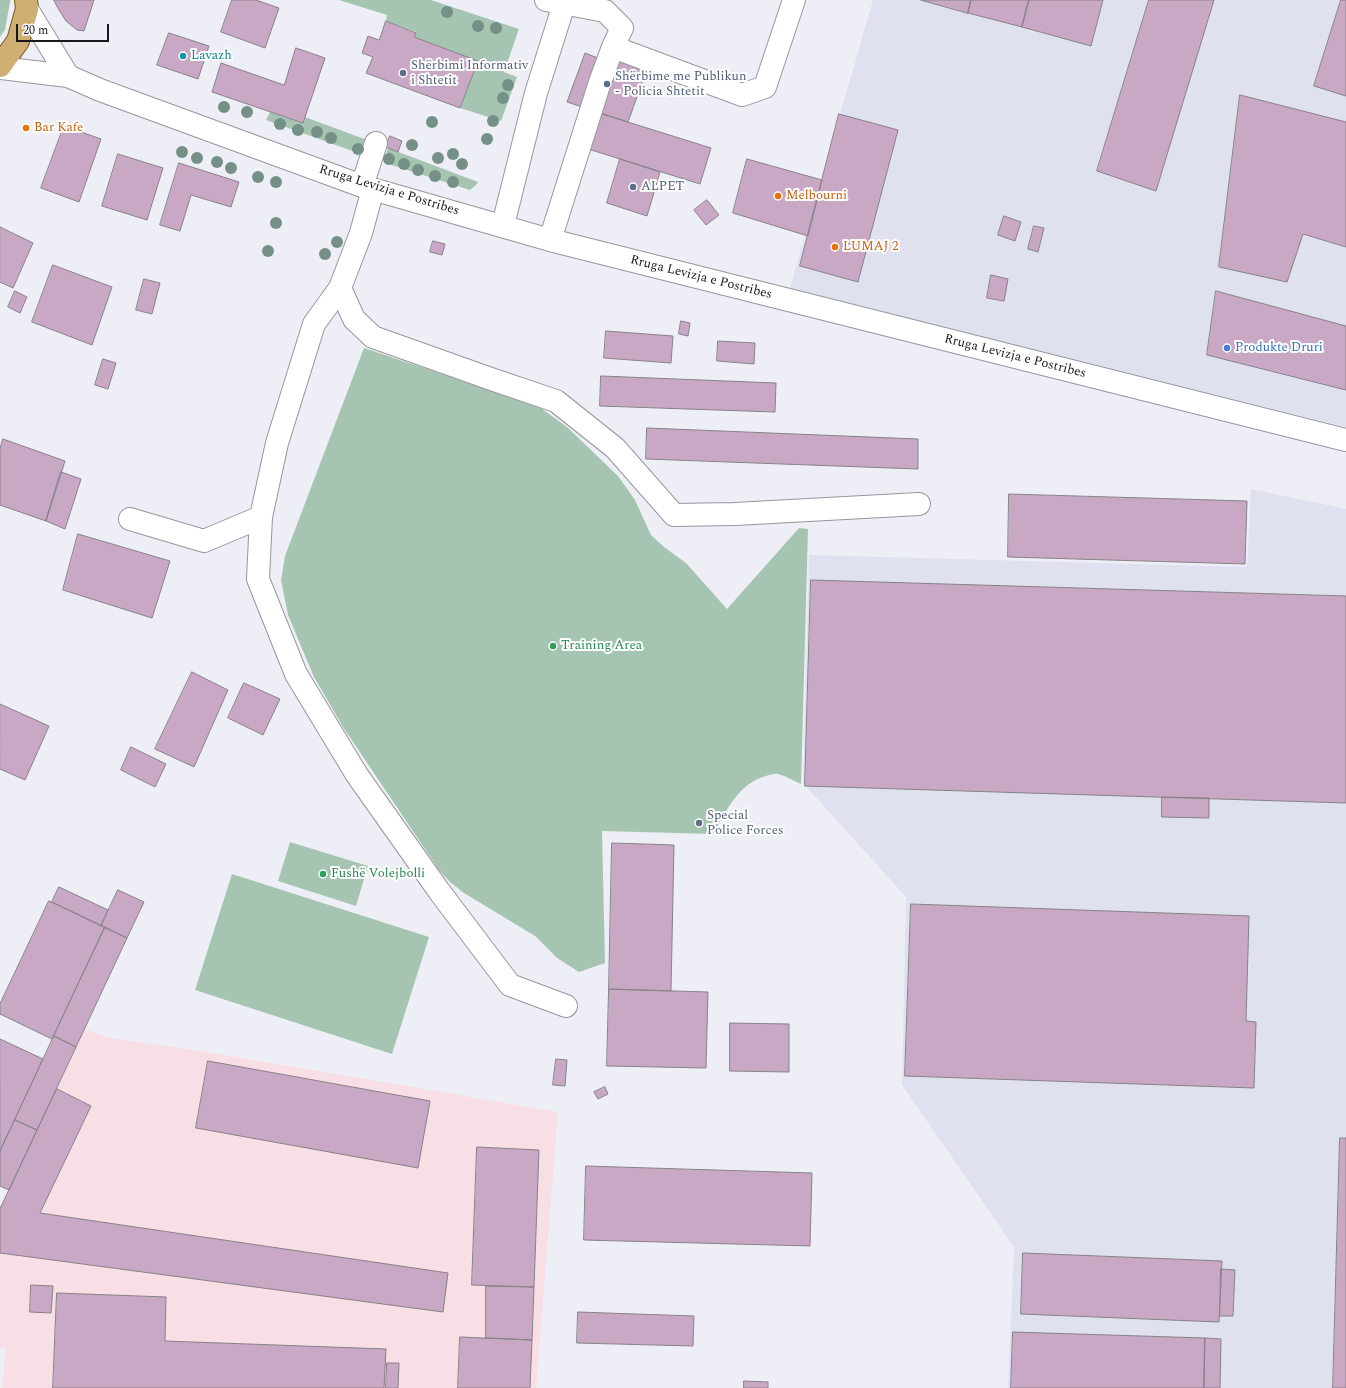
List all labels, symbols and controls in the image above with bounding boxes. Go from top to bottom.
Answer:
scale bar [18,16,111,42]
text: 20 m [23,21,48,40]
place label: Lavazh [191,48,232,64]
marker: Lavazh [178,51,188,61]
place label: Shërbimi Informativ i Shtetit [411,58,528,89]
marker: Shërbimi Informativ i Shtetit [398,68,408,78]
place label: Shërbime me Publikun - Policia Shtetit [615,69,746,100]
marker: Shërbime me Publikun - Policia Shtetit [602,79,612,89]
place label: Bar Kafe [34,120,83,136]
marker: Bar Kafe [21,123,31,133]
street label: Rruga Levizja e Postribes [317,162,461,220]
place label: ALPET [641,179,684,195]
marker: ALPET [628,182,638,192]
place label: Melbourni [786,188,847,204]
marker: Melbourni [773,191,783,201]
place label: LUMAJ 2 [843,239,898,255]
marker: LUMAJ 2 [830,242,840,252]
street label: Rruga Levizja e Postribes [628,253,774,303]
street label: Rruga Levizja e Postribes [942,332,1088,382]
place label: Produkte Druri [1235,340,1323,356]
marker: Produkte Druri [1222,343,1232,353]
place label: Training Area [561,638,642,654]
marker: Training Area [548,641,558,651]
place label: Special Police Forces [707,808,784,839]
marker: Special Police Forces [694,818,704,828]
place label: Fushë Volejbolli [331,866,425,882]
marker: Fushë Volejbolli [318,869,328,879]

